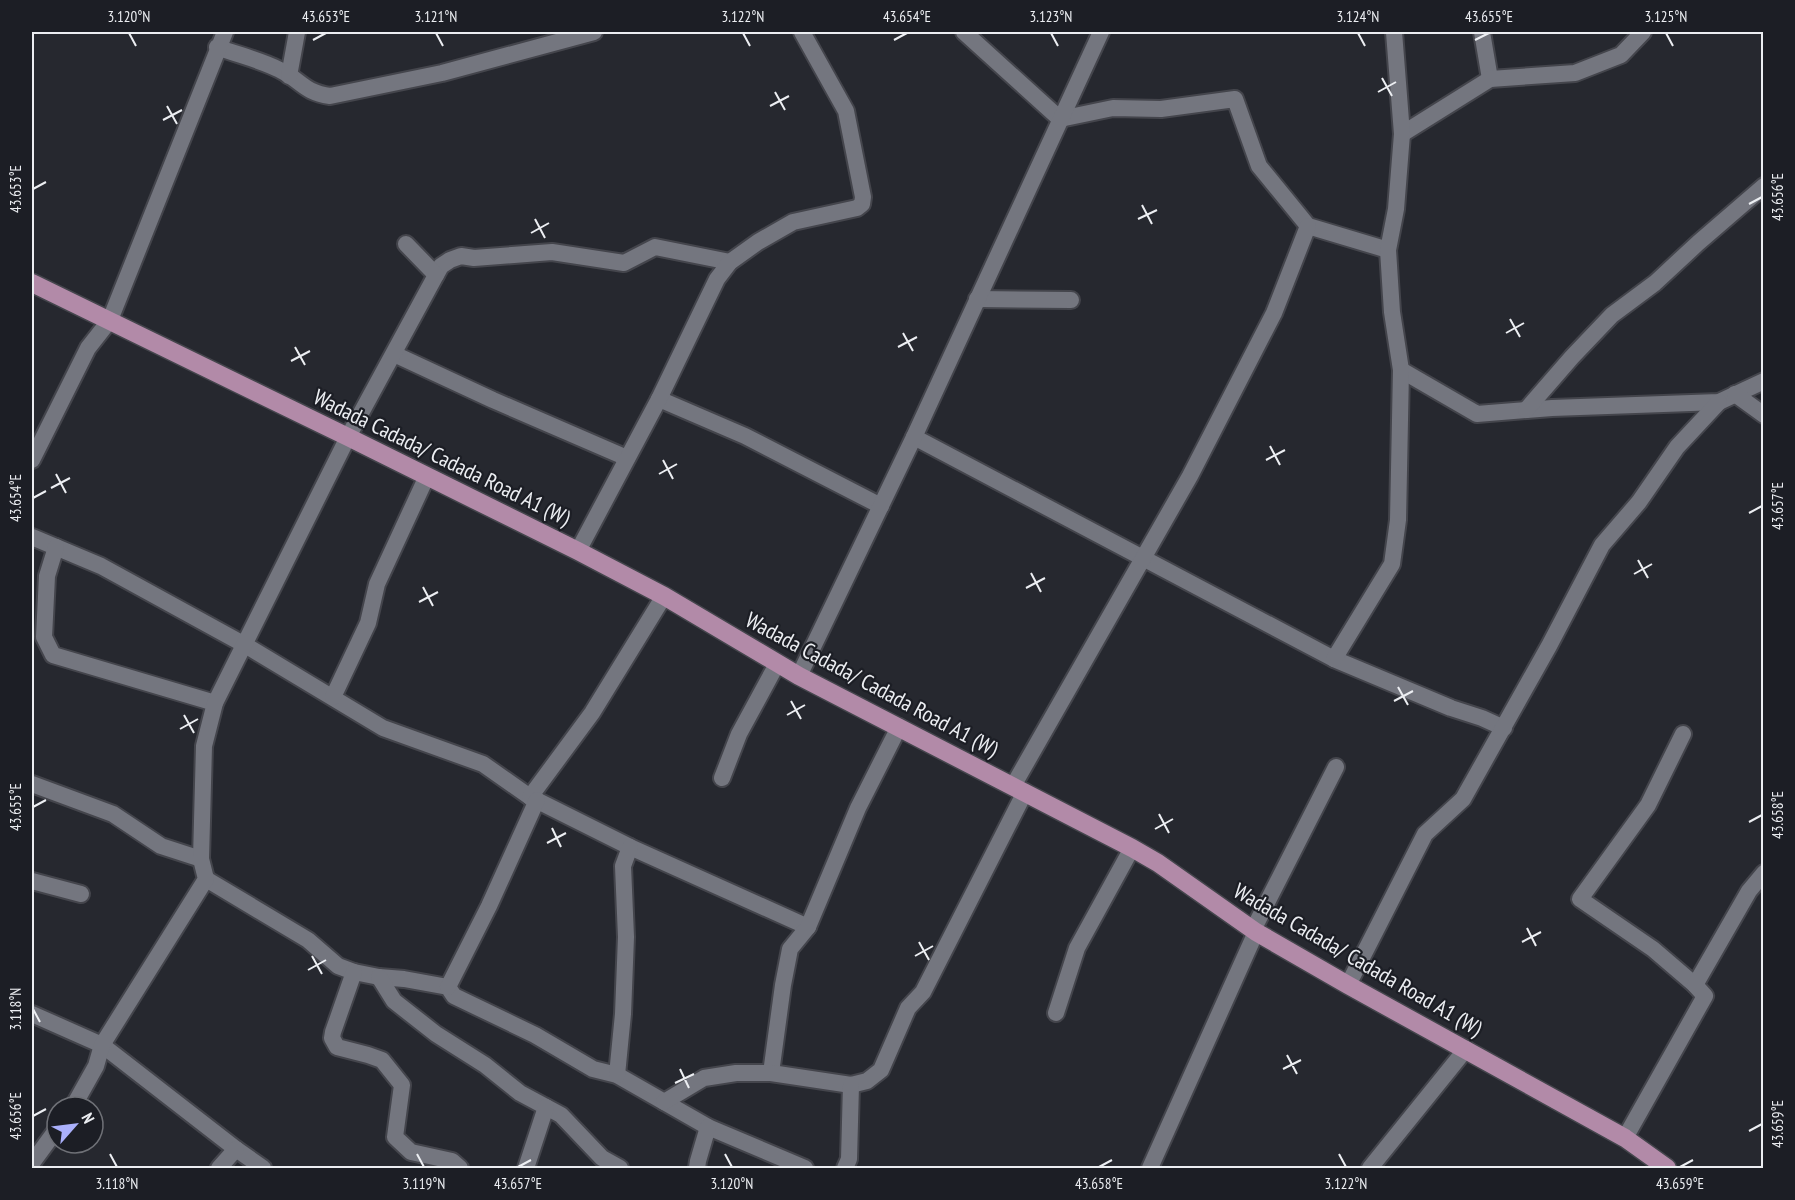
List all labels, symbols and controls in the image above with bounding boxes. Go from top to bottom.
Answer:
text: 3.120°N [108,7,150,26]
text: 43.653°E [302,7,350,26]
text: 3.121°N [415,7,457,26]
text: 3.122°N [722,7,764,26]
text: 43.654°E [883,7,931,26]
text: 3.123°N [1030,7,1072,26]
text: 3.124°N [1337,7,1379,26]
text: 43.655°E [1465,7,1513,26]
text: 3.125°N [1645,7,1687,26]
text: 43.653°E [6,165,25,213]
text: 43.656°E [1768,173,1787,221]
street label: Wadada Cadada/ Cadada Road A1 (W) [309,383,576,532]
text: 43.654°E [6,474,25,522]
text: 43.657°E [1768,482,1787,530]
street label: Wadada Cadada/ Cadada Road A1 (W) [741,605,1004,763]
text: 43.655°E [6,783,25,831]
text: 43.658°E [1768,791,1787,839]
street label: Wadada Cadada/ Cadada Road A1 (W) [1229,876,1488,1042]
text: 3.118°N [6,988,25,1030]
text: 43.656°E [6,1092,25,1140]
north arrow [45,1095,105,1155]
text: 43.659°E [1768,1100,1787,1148]
text: N [77,1109,99,1126]
text: 3.118°N [96,1174,138,1193]
text: 3.119°N [403,1174,445,1193]
text: 43.657°E [494,1174,542,1193]
text: 3.120°N [711,1174,753,1193]
text: 43.658°E [1075,1174,1123,1193]
text: 3.122°N [1325,1174,1367,1193]
text: 43.659°E [1656,1174,1704,1193]

